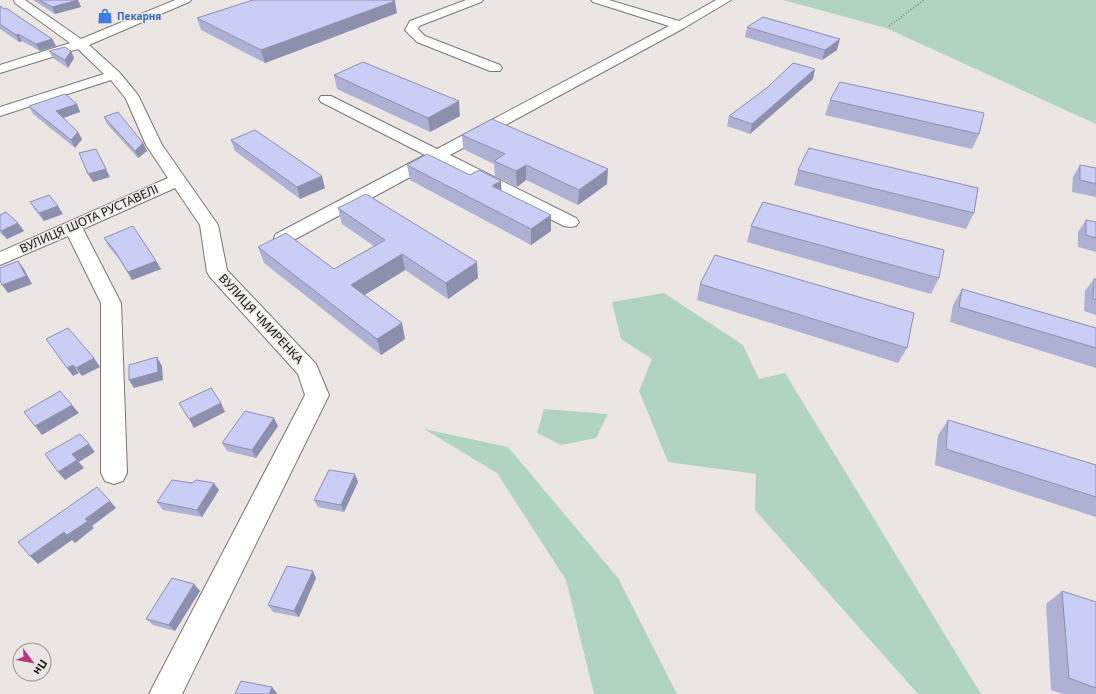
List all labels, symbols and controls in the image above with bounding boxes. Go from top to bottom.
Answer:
shop icon: Пекарня [96,7,114,25]
place label: Пекарня [117,9,161,23]
street label: ВУЛИЦЯ ШОТА РУСТАВЕЛІ [17,180,161,257]
street label: ВУЛИЦЯ ЧМИРЕНКА [215,270,308,368]
north arrow [12,642,52,682]
text: Пн [30,657,51,678]

